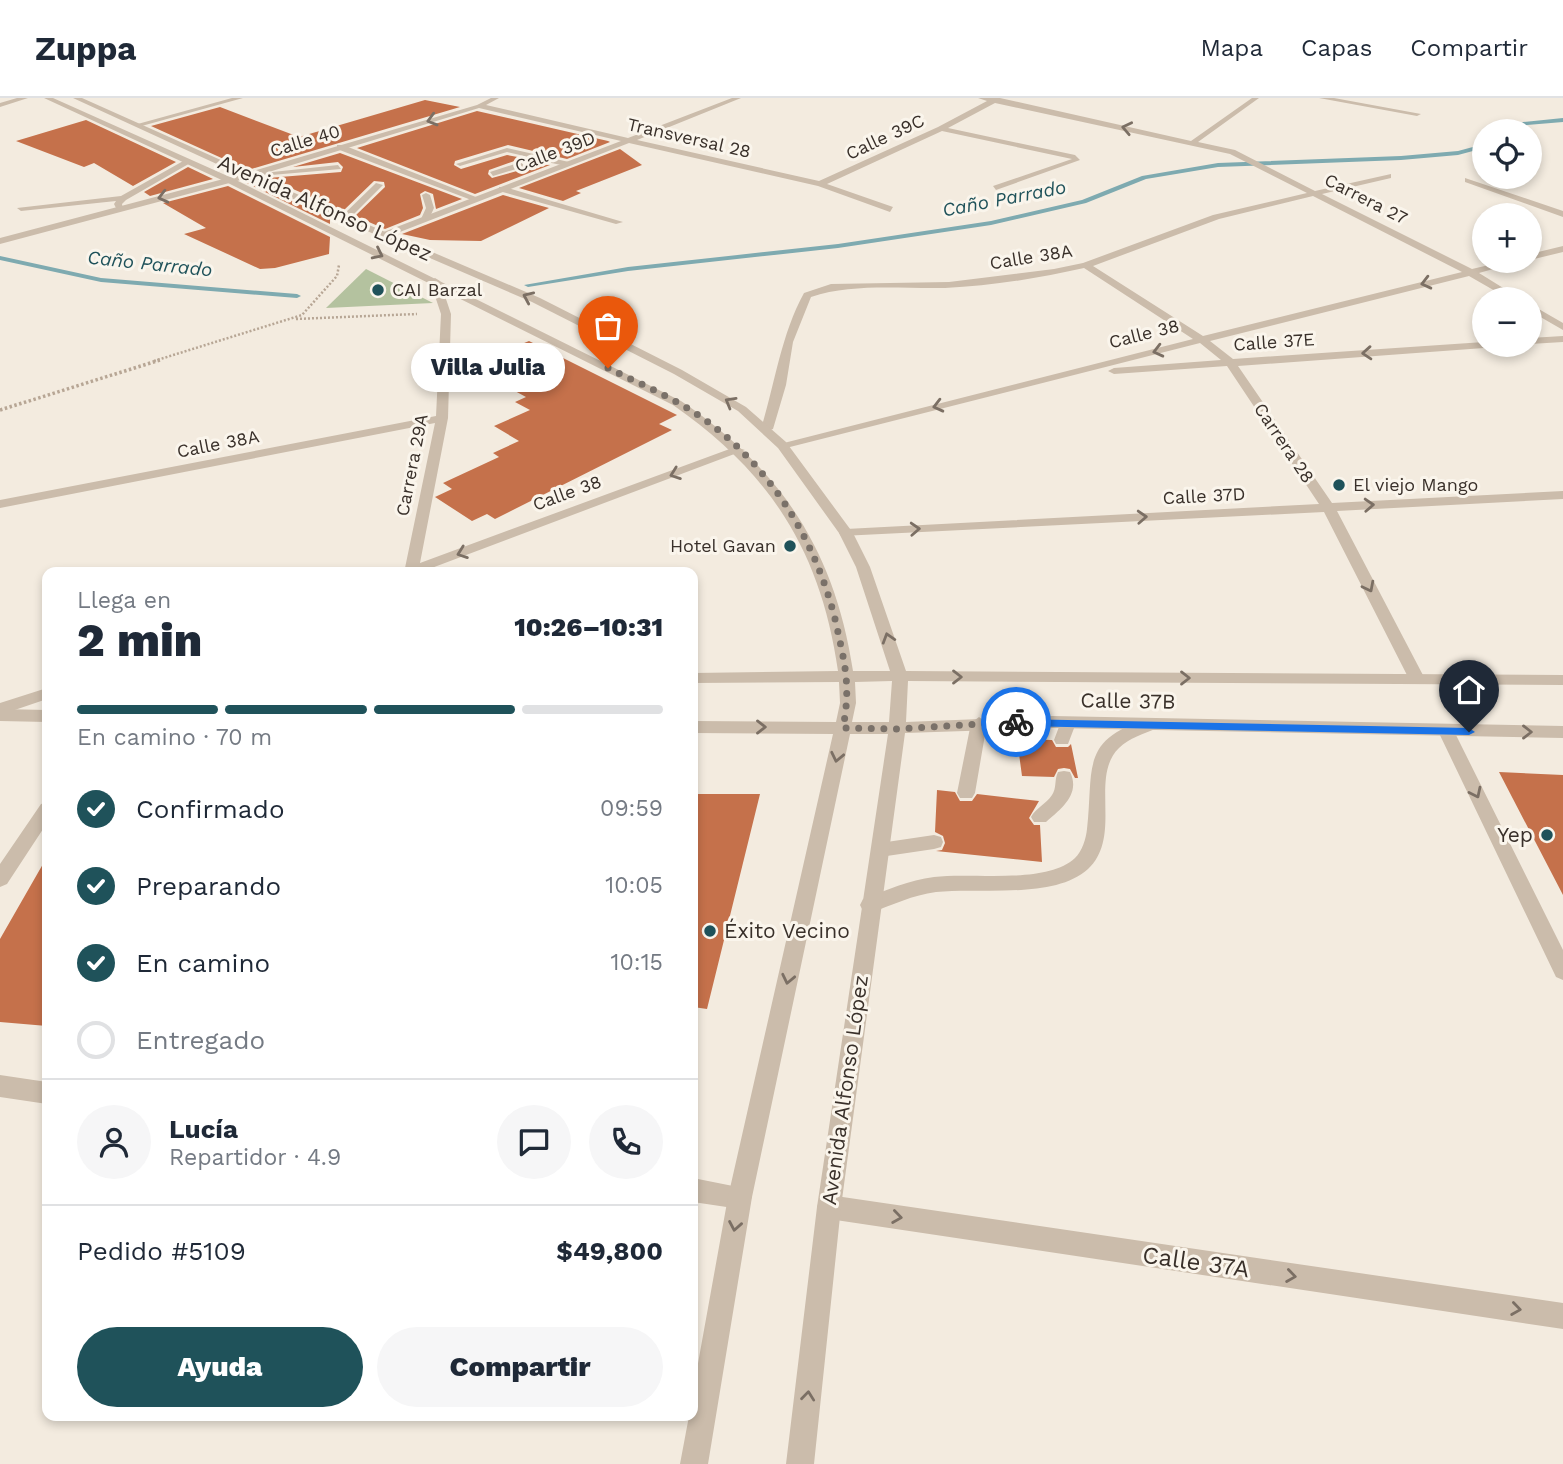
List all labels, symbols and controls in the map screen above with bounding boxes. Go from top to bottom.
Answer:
text: Zuppa [35,29,136,68]
text: Mapa [1200,34,1263,62]
text: Capas [1301,34,1372,62]
text: Compartir [1410,34,1528,62]
street label: Calle 39C [842,109,927,164]
one-way arrow [426,112,438,126]
street label: Transversal 28 [625,113,753,162]
map controls [1472,119,1542,357]
button: locate [1472,119,1542,189]
street label: Calle 40 [267,120,342,161]
one-way arrow [1121,122,1133,137]
street label: Calle 39D [512,127,598,177]
street label: Avenida Alfonso López [214,149,436,266]
street label: Carrera 27 [1321,169,1411,228]
water label: Caño Parrado [940,175,1068,222]
one-way arrow [157,189,169,203]
button: + [1472,203,1542,273]
street label: Calle 38A [988,240,1074,273]
water label: Caño Parrado [86,245,214,282]
one-way arrow [371,246,383,260]
one-way arrow [1420,275,1432,289]
place label: CAI Barzal [392,279,483,300]
marker: CAI Barzal [370,282,386,298]
button: − [1472,287,1542,357]
one-way arrow [523,291,536,305]
pin [578,296,638,368]
icon: bag [589,307,627,345]
street label: Calle 38 [1107,315,1181,352]
street label: Calle 37E [1233,328,1315,355]
one-way arrow [1152,343,1164,357]
callout: Villa Julia [412,344,566,392]
one-way arrow [1361,345,1372,360]
text: Villa Julia [431,354,545,381]
one-way arrow [724,397,737,410]
one-way arrow [932,398,944,412]
street label: Carrera 28 [1250,399,1319,487]
street label: Carrera 29A [391,412,432,518]
street label: Calle 38A [175,425,261,462]
one-way arrow [670,466,682,480]
street label: Calle 38 [530,470,604,515]
place label: El viejo Mango [1353,474,1478,495]
marker: El viejo Mango [1331,477,1347,493]
street label: Calle 37D [1162,483,1246,508]
one-way arrow [1364,497,1375,512]
one-way arrow [1137,510,1148,525]
one-way arrow [909,522,920,537]
place label: Hotel Gavan [670,535,776,556]
marker: Hotel Gavan [782,538,798,554]
one-way arrow [456,544,468,558]
one-way arrow [1361,580,1374,592]
text: Llega en [77,587,171,614]
text: 10:26–10:31 [514,612,663,642]
text: 2 min [77,613,202,667]
one-way arrow [882,632,896,644]
pin [1439,660,1499,732]
one-way arrow [952,669,963,685]
one-way arrow [1180,670,1190,686]
icon: home [1450,671,1488,709]
courier [981,687,1051,757]
street label: Calle 37B [1080,687,1176,714]
icon: bike [997,703,1035,741]
one-way arrow [756,719,767,735]
text: En camino · 70 m [77,724,272,751]
one-way arrow [1523,724,1533,740]
one-way arrow [830,751,845,763]
one-way arrow [1467,786,1481,798]
icon: check [77,790,115,828]
text: Confirmado [136,794,285,824]
text: 09:59 [600,795,663,822]
place label: Yep [1497,822,1533,847]
marker: Yep [1539,827,1555,843]
icon: check [77,867,115,905]
text: Preparando [136,871,281,901]
text: 10:05 [605,872,663,899]
place label: Éxito Vecino [724,918,850,943]
marker: Éxito Vecino [702,923,718,939]
icon: check [77,944,115,982]
text: En camino [136,948,270,978]
text: 10:15 [611,949,663,976]
one-way arrow [781,973,796,985]
street label: Avenida Alfonso López [816,973,873,1206]
text: Entregado [136,1025,265,1055]
button: person [77,1105,151,1179]
button: chat [497,1105,571,1179]
button: phone [589,1105,663,1179]
text: Lucía [169,1114,238,1144]
text: Repartidor · 4.9 [169,1144,341,1171]
one-way arrow [891,1210,902,1225]
one-way arrow [728,1220,743,1232]
text: Pedido #5109 [77,1236,246,1266]
text: $49,800 [556,1236,663,1266]
street label: Calle 37A [1141,1241,1251,1283]
one-way arrow [1285,1268,1297,1283]
one-way arrow [1510,1301,1522,1316]
button: Ayuda [77,1327,363,1407]
button: Compartir [377,1327,663,1407]
one-way arrow [800,1390,815,1402]

